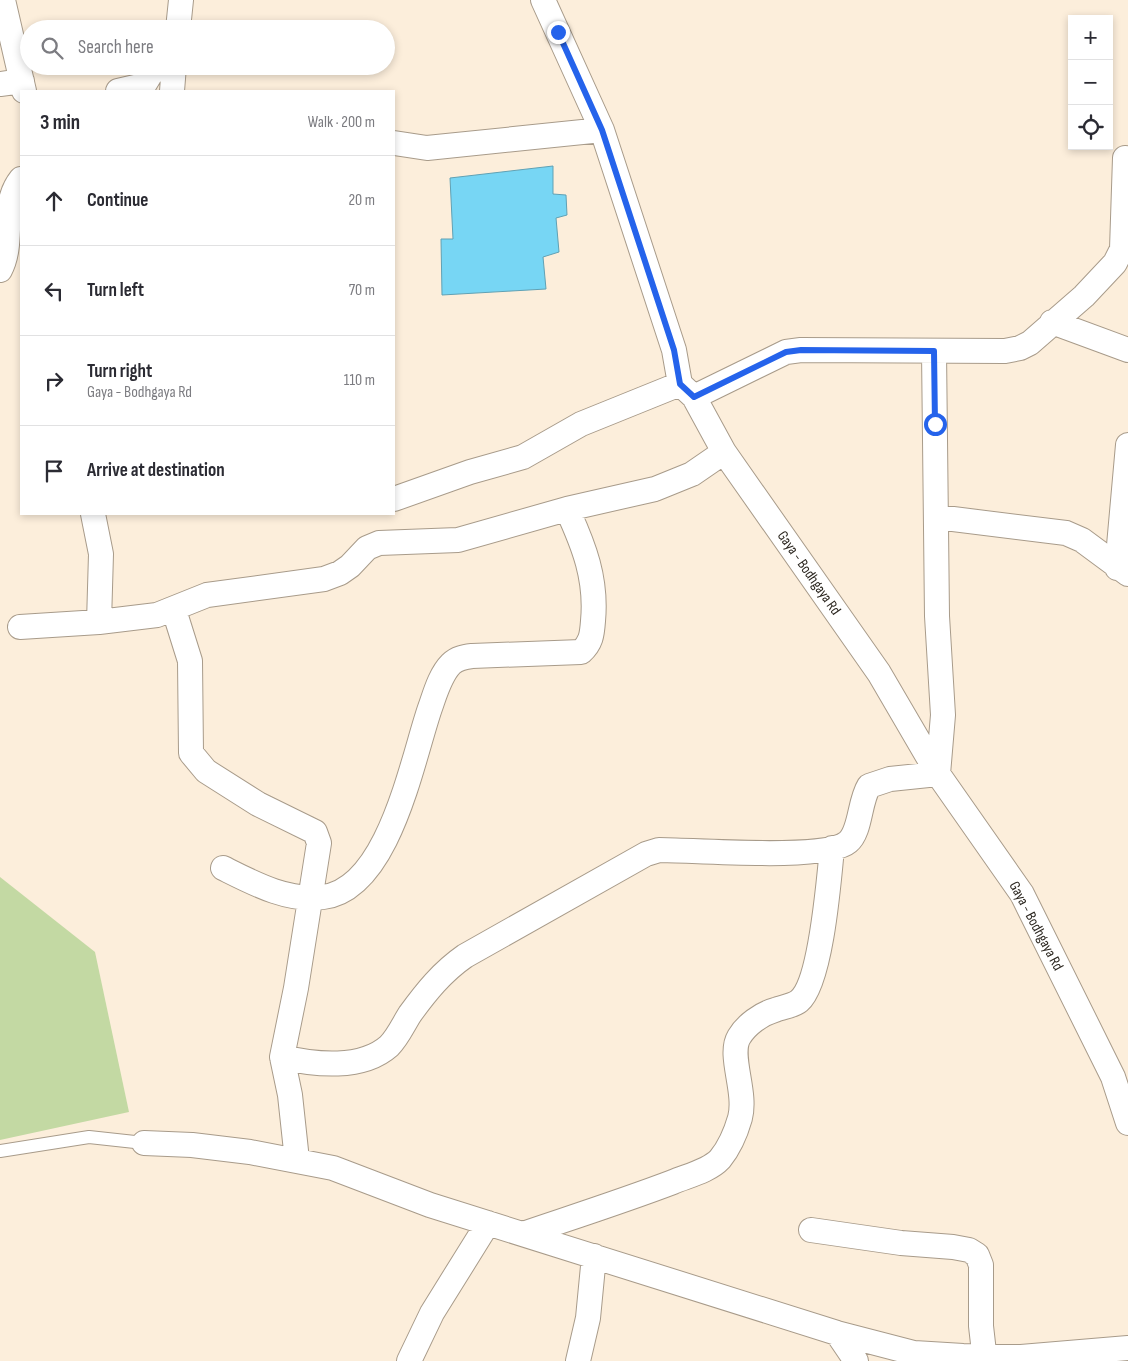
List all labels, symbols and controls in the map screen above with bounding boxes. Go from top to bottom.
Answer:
map controls [1068,15,1113,150]
button: + [1068,15,1113,60]
search box [20,20,395,75]
route end [547,21,570,44]
icon: search [38,34,66,62]
text: Search here [78,36,154,59]
button: − [1068,60,1113,105]
button: locate [1068,105,1113,150]
text: 3 min [40,110,80,135]
text: Walk · 200 m [308,113,375,132]
icon: ahead [40,187,68,215]
text: Continue [87,189,148,212]
text: 20 m [348,191,375,210]
icon: left [40,277,68,305]
text: Turn left [87,279,144,302]
text: 70 m [349,281,375,300]
text: Turn right [87,360,152,383]
icon: right [40,367,68,395]
text: 110 m [344,371,375,390]
text: Gaya - Bodhgaya Rd [87,383,192,402]
route start [924,413,947,436]
icon: arrive [40,457,68,485]
text: Arrive at destination [87,459,225,482]
street label: Gaya - Bodhgaya Rd [773,527,845,619]
street label: Gaya - Bodhgaya Rd [1004,878,1068,974]

